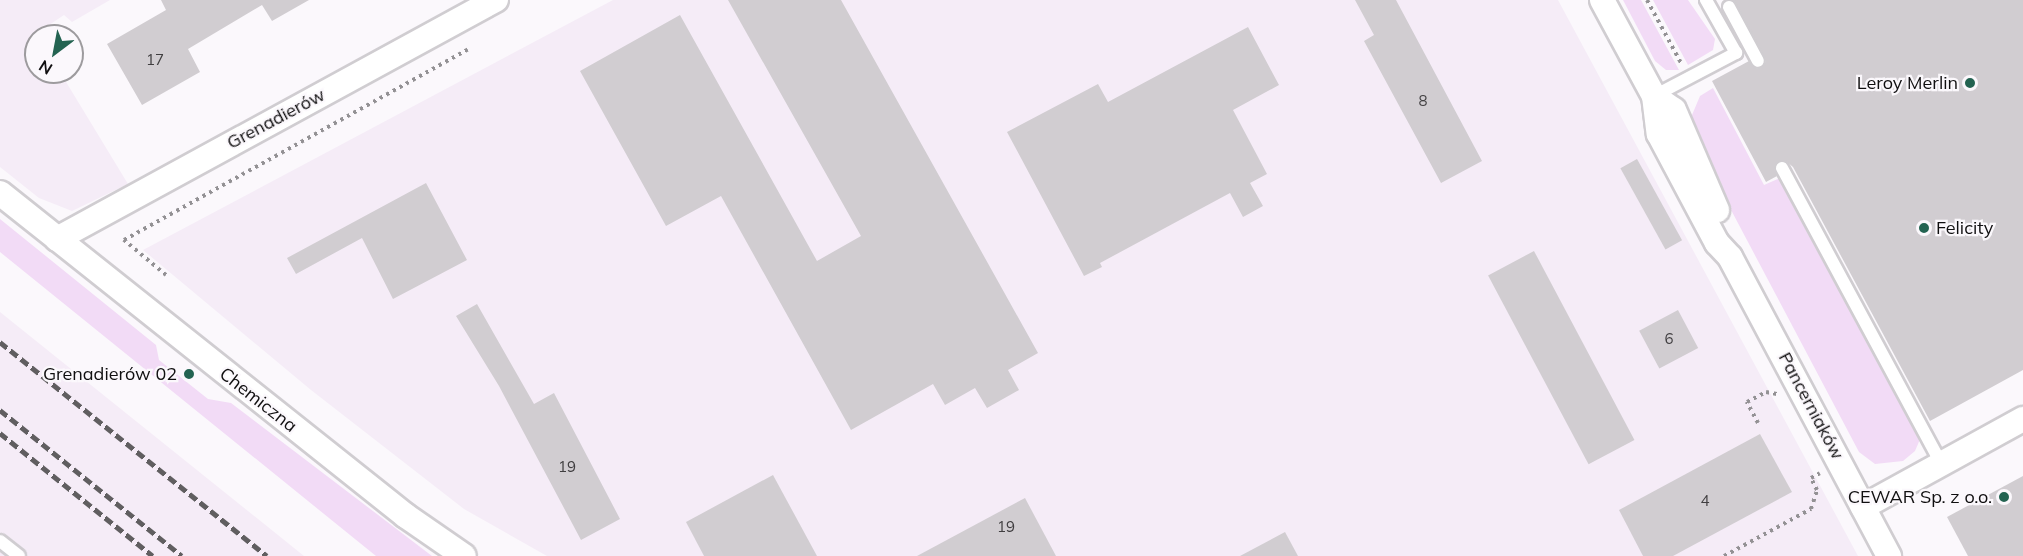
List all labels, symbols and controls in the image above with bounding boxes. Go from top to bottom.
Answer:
north arrow [24,24,84,84]
house number: 17 [146,51,164,69]
text: N [35,56,56,79]
place label: Leroy Merlin [1857,72,1958,94]
marker: Leroy Merlin [1963,76,1977,90]
street label: Grenadierów [223,84,329,154]
house number: 8 [1419,92,1427,110]
place label: Felicity [1936,217,1993,239]
marker: Felicity [1917,221,1931,235]
house number: 6 [1665,330,1673,348]
street label: Pancerniaków [1774,349,1848,463]
place label: Grenadierów 02 [43,363,177,385]
street label: Chemiczna [215,363,301,437]
marker: Grenadierów 02 [182,367,196,381]
house number: 19 [558,458,576,476]
place label: CEWAR Sp. z o.o. [1848,486,1992,508]
marker: CEWAR Sp. z o.o. [1997,490,2011,504]
house number: 4 [1701,492,1709,510]
house number: 19 [997,518,1015,536]

